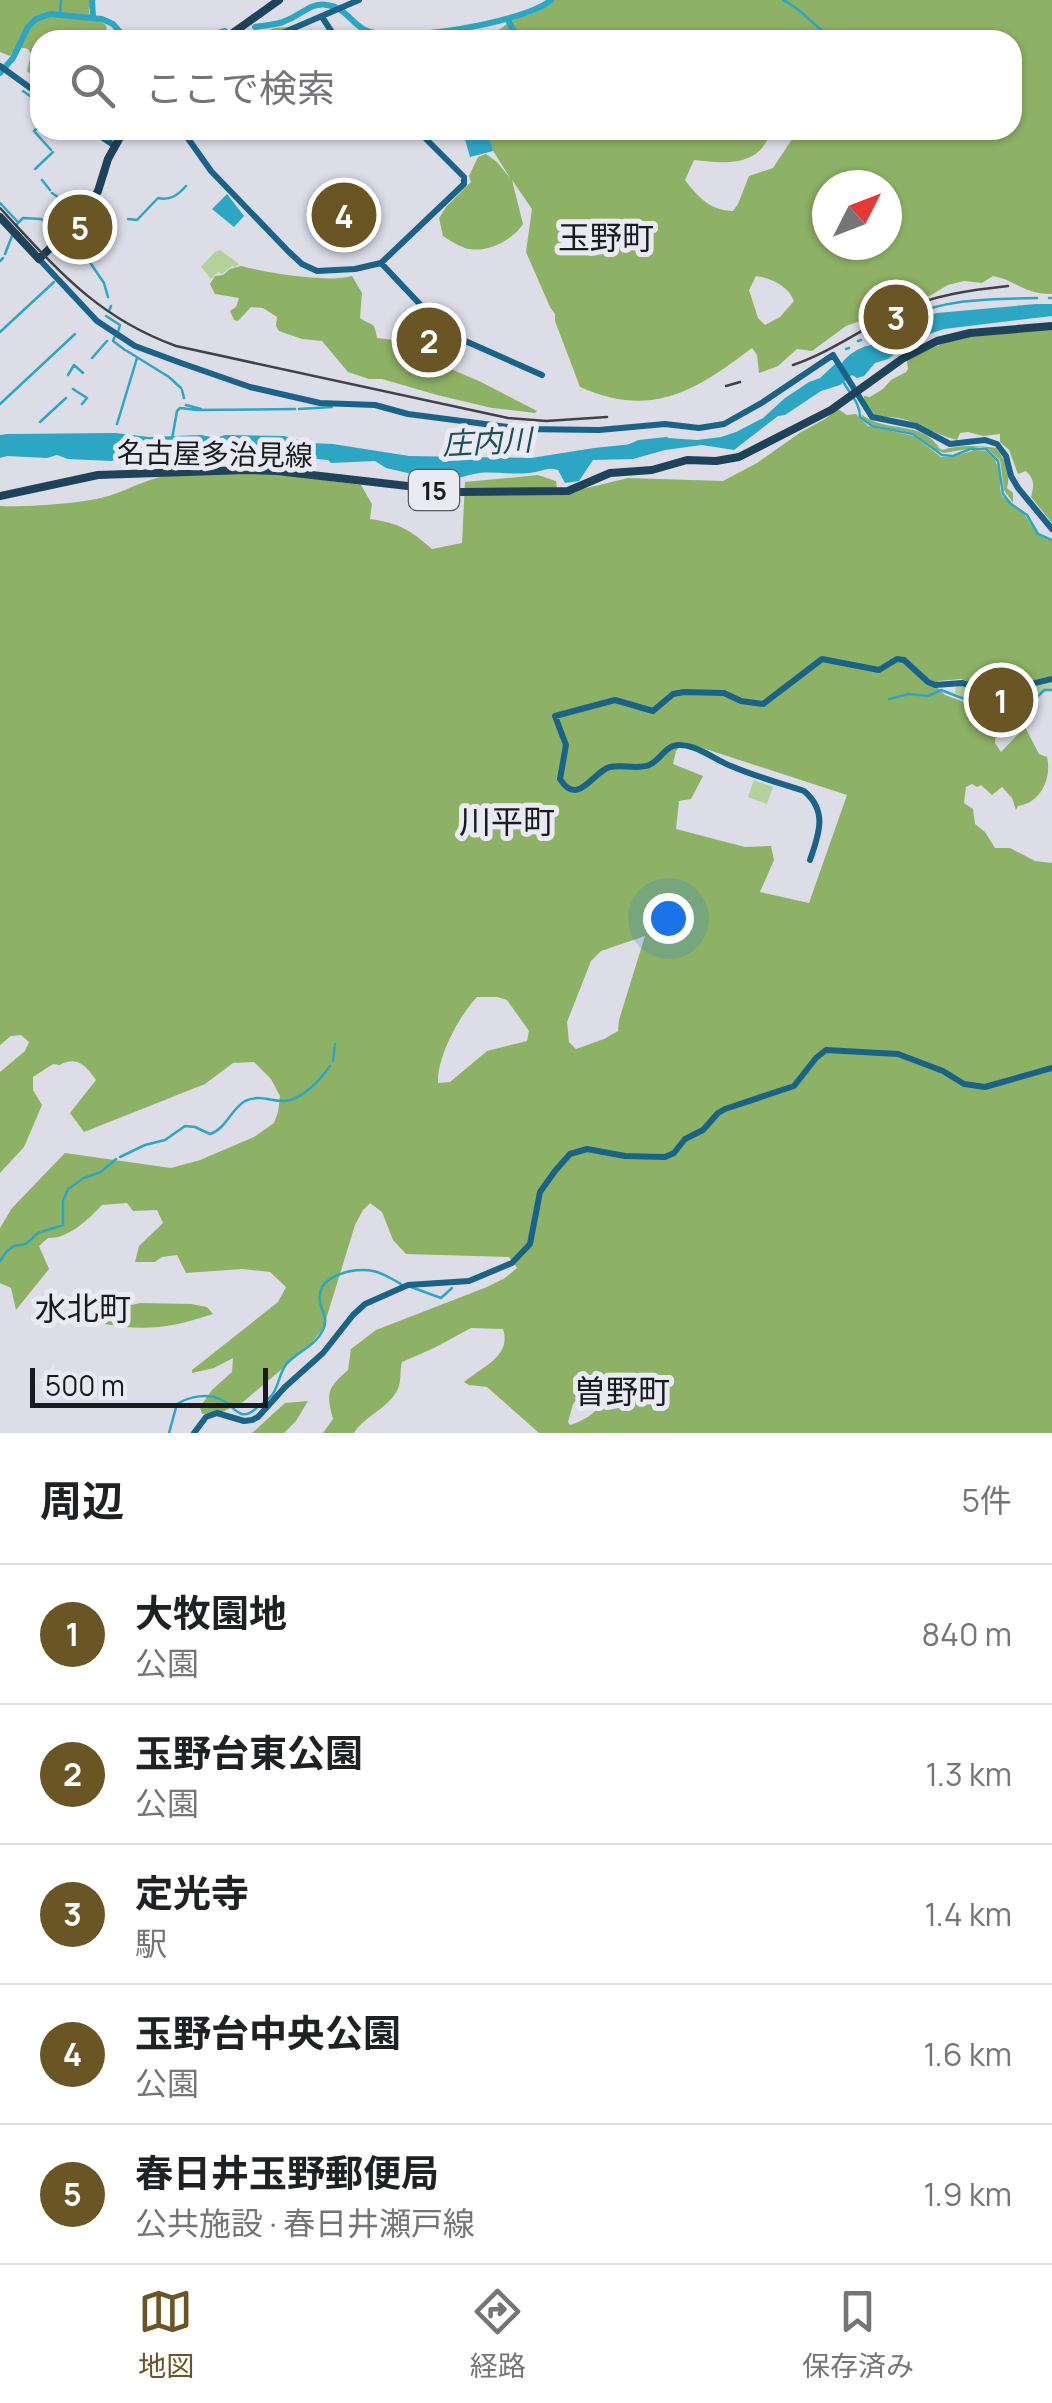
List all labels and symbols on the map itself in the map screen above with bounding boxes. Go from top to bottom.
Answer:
north arrow [812,170,902,260]
pin: 4 [312,178,376,252]
pin: 5 [48,190,112,264]
district label: 玉野町 [558,215,654,259]
pin: 3 [864,280,928,354]
pin: 2 [396,302,462,378]
water label: 庄内川 [441,418,536,464]
street label: 名古屋多治見線 [117,432,313,474]
road number: 15 [409,470,459,510]
pin: 1 [968,662,1034,738]
district label: 川平町 [459,799,555,843]
your location [643,893,694,944]
district label: 水北町 [35,1286,131,1330]
scale bar [30,1363,268,1408]
district label: 曽野町 [574,1369,670,1413]

